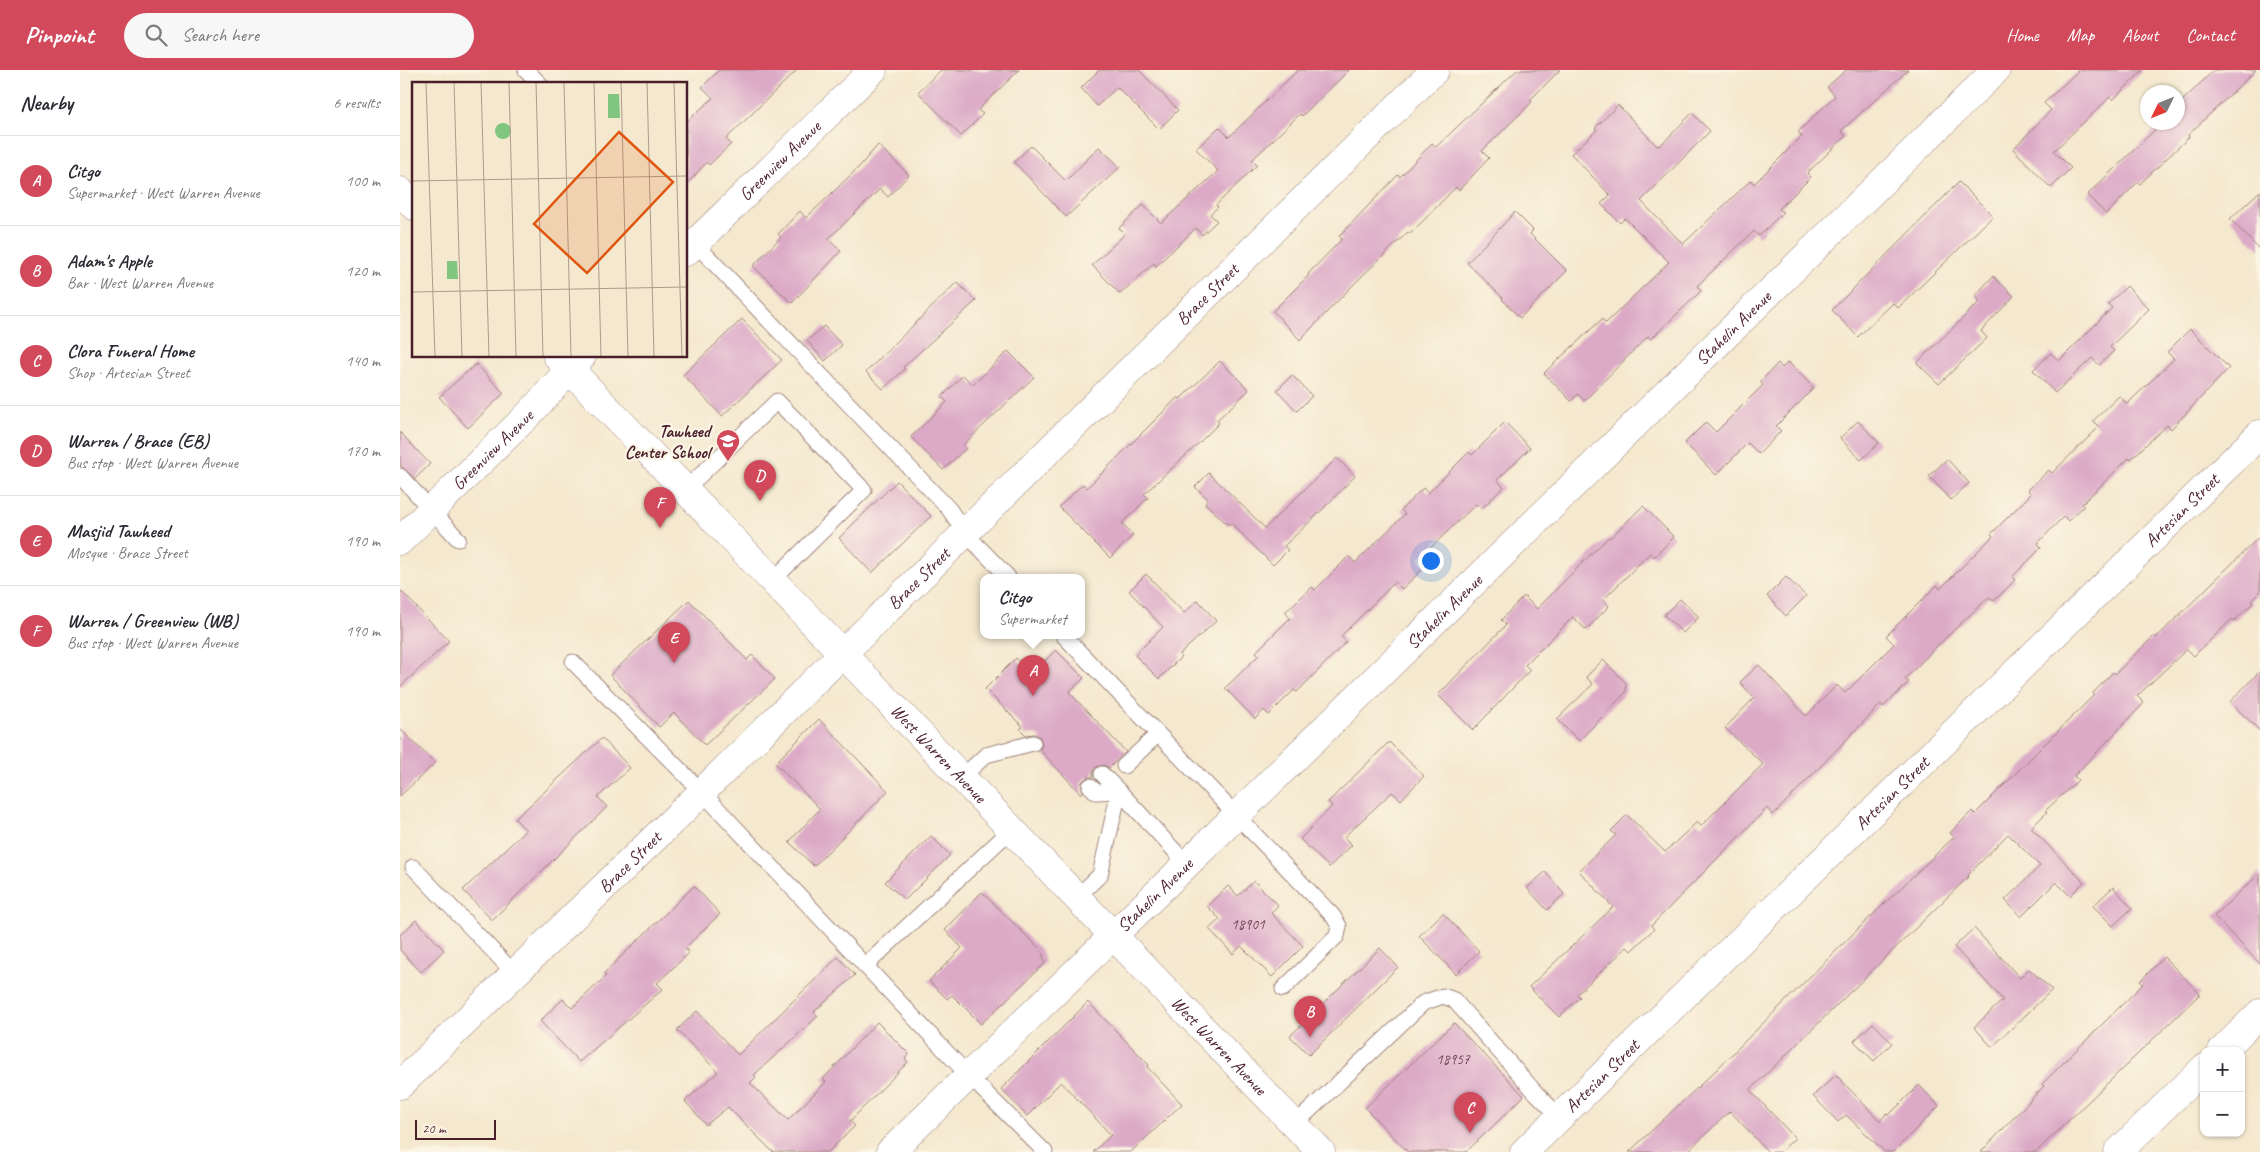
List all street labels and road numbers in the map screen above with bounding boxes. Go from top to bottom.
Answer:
street label: Greenview Avenue [734,115,826,205]
street label: Brace Street [1171,257,1245,330]
street label: Stahelin Avenue [1691,285,1776,370]
street label: Greenview Avenue [447,404,539,495]
street label: Artesian Street [2140,468,2225,551]
street label: Brace Street [883,542,956,614]
street label: Stahelin Avenue [1402,569,1487,654]
street label: West Warren Avenue [886,700,992,808]
street label: Artesian Street [1850,750,1935,834]
street label: Brace Street [594,825,667,898]
street label: Stahelin Avenue [1112,853,1198,937]
street label: West Warren Avenue [1167,992,1272,1100]
street label: Artesian Street [1560,1033,1645,1117]

